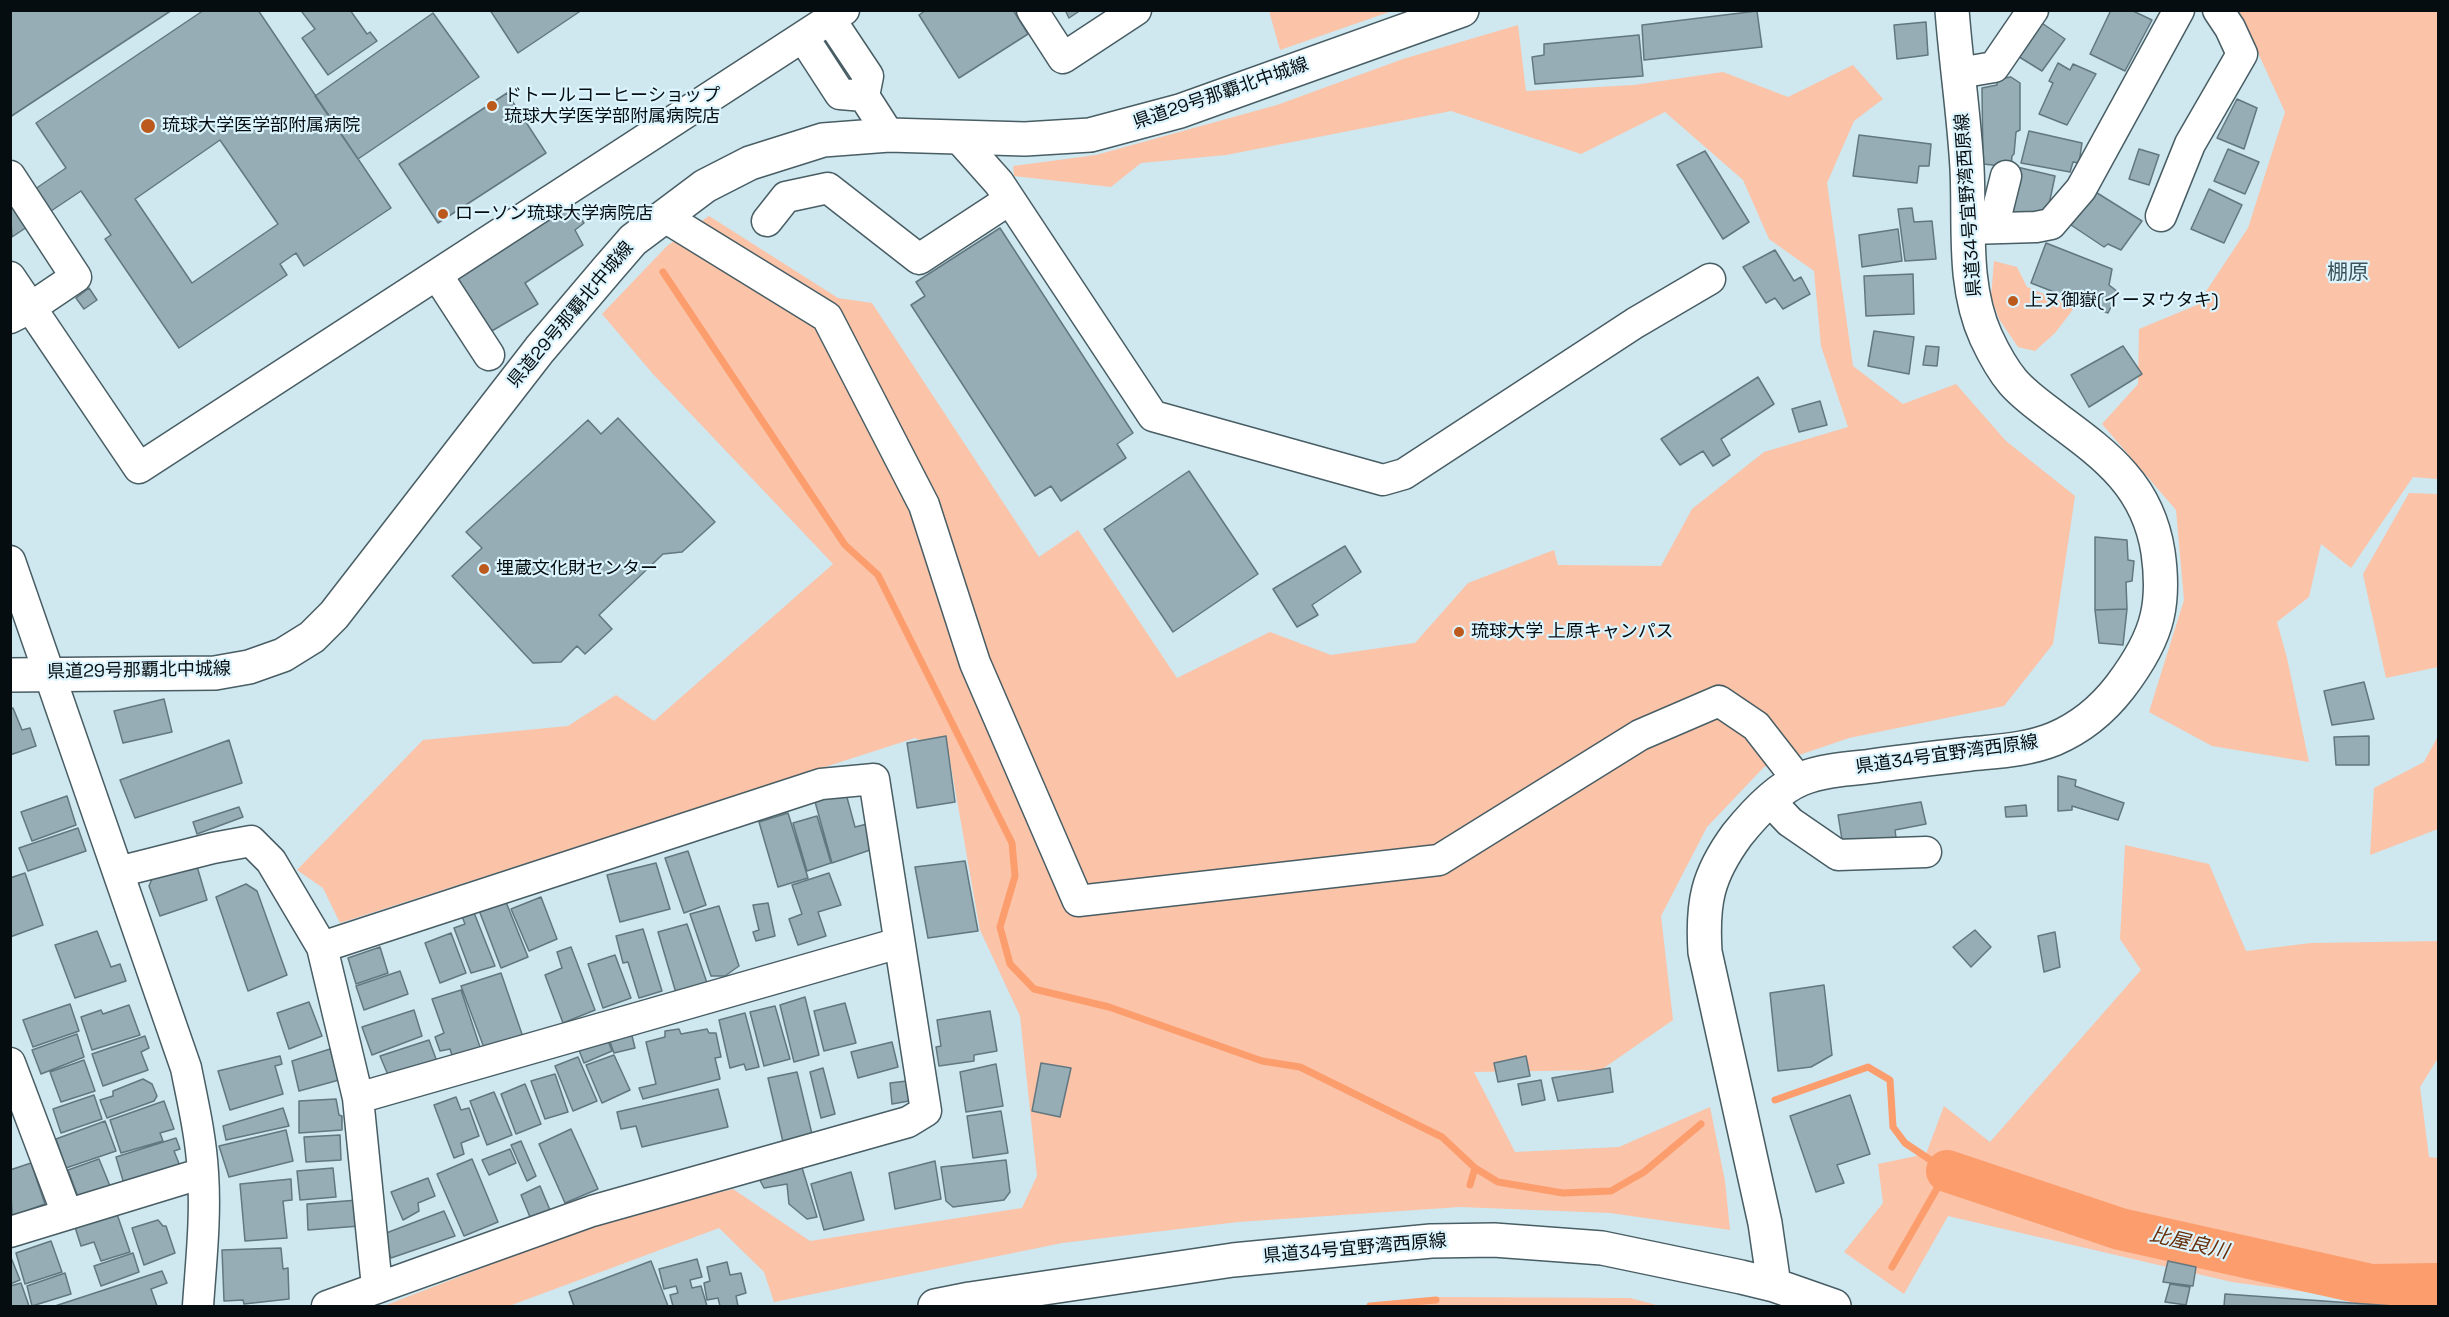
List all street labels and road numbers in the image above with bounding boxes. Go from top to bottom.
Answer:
street label: 県道29号那覇北中城線 [1131,54,1311,134]
street label: 県道34号宜野湾西原線 [1952,112,1986,298]
street label: 県道29号那覇北中城線 [504,238,638,392]
street label: 県道29号那覇北中城線 [47,659,231,683]
street label: 県道34号宜野湾西原線 [1854,731,2040,779]
street label: 県道34号宜野湾西原線 [1262,1230,1448,1268]

